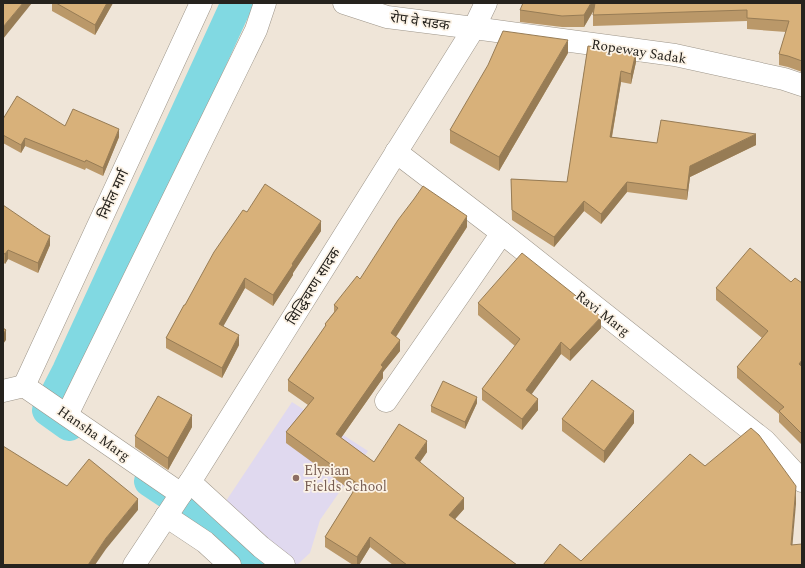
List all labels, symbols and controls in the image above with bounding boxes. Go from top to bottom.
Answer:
street label: रोप वे सडक [389,7,451,36]
street label: Ropeway Sadak [590,34,688,69]
street label: निर्मल मार्ग [93,165,135,223]
street label: सिद्धिचरण सादक [281,243,346,329]
street label: Ravi Marg [571,285,635,341]
street label: Hansha Marg [53,401,134,466]
place label: Elysian Fields School [304,460,387,497]
marker: Elysian Fields School [291,473,301,483]

